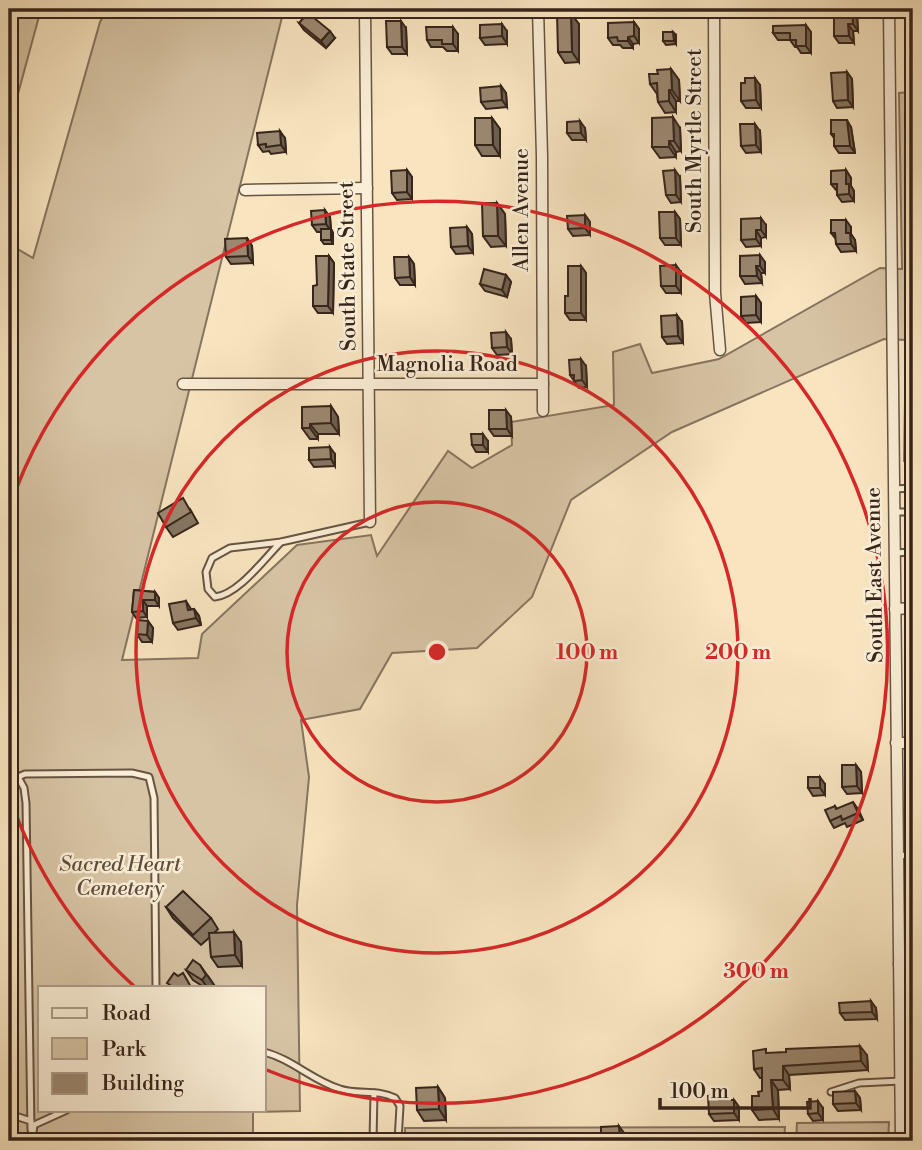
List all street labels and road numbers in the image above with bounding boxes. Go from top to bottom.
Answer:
street label: South Myrtle Street [682,48,708,233]
street label: Allen Avenue [509,148,535,273]
street label: South State Street [334,180,362,351]
street label: Magnolia Road [376,352,518,378]
street label: South East Avenue [860,487,890,663]

